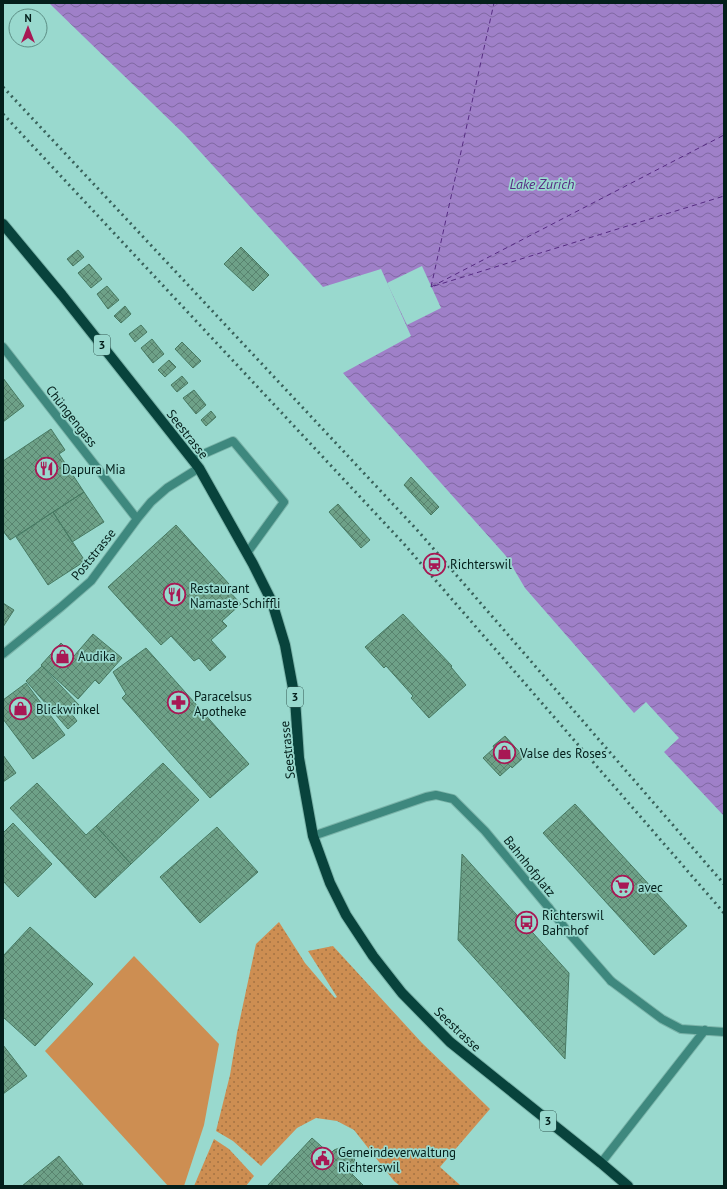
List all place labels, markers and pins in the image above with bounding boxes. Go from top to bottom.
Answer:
restaurant icon: Dapura Mia [33,456,59,482]
place label: Dapura Mia [62,461,126,478]
station icon: Richterswil [421,551,447,577]
place label: Richterswil [450,556,512,573]
place label: Restaurant Namaste Schiffli [190,580,281,612]
restaurant icon: Restaurant Namaste Schiffli [161,582,187,608]
shop icon: Audika [49,643,75,669]
place label: Audika [78,648,116,665]
place label: Paracelsus Apotheke [194,688,252,720]
pharmacy icon: Paracelsus Apotheke [166,690,192,716]
shop icon: Blickwinkel [7,696,33,722]
place label: Blickwinkel [36,701,100,718]
shop icon: Valse des Roses [492,740,518,766]
place label: Valse des Roses [519,745,607,762]
supermarket icon: avec [610,874,636,900]
place label: avec [638,879,663,896]
place label: Richterswil Bahnhof [542,907,604,939]
bus stop icon: Richterswil Bahnhof [513,909,539,935]
place label: Gemeindeverwaltung Richterswil [338,1144,456,1176]
public building icon: Gemeindeverwaltung Richterswil [310,1146,336,1172]

